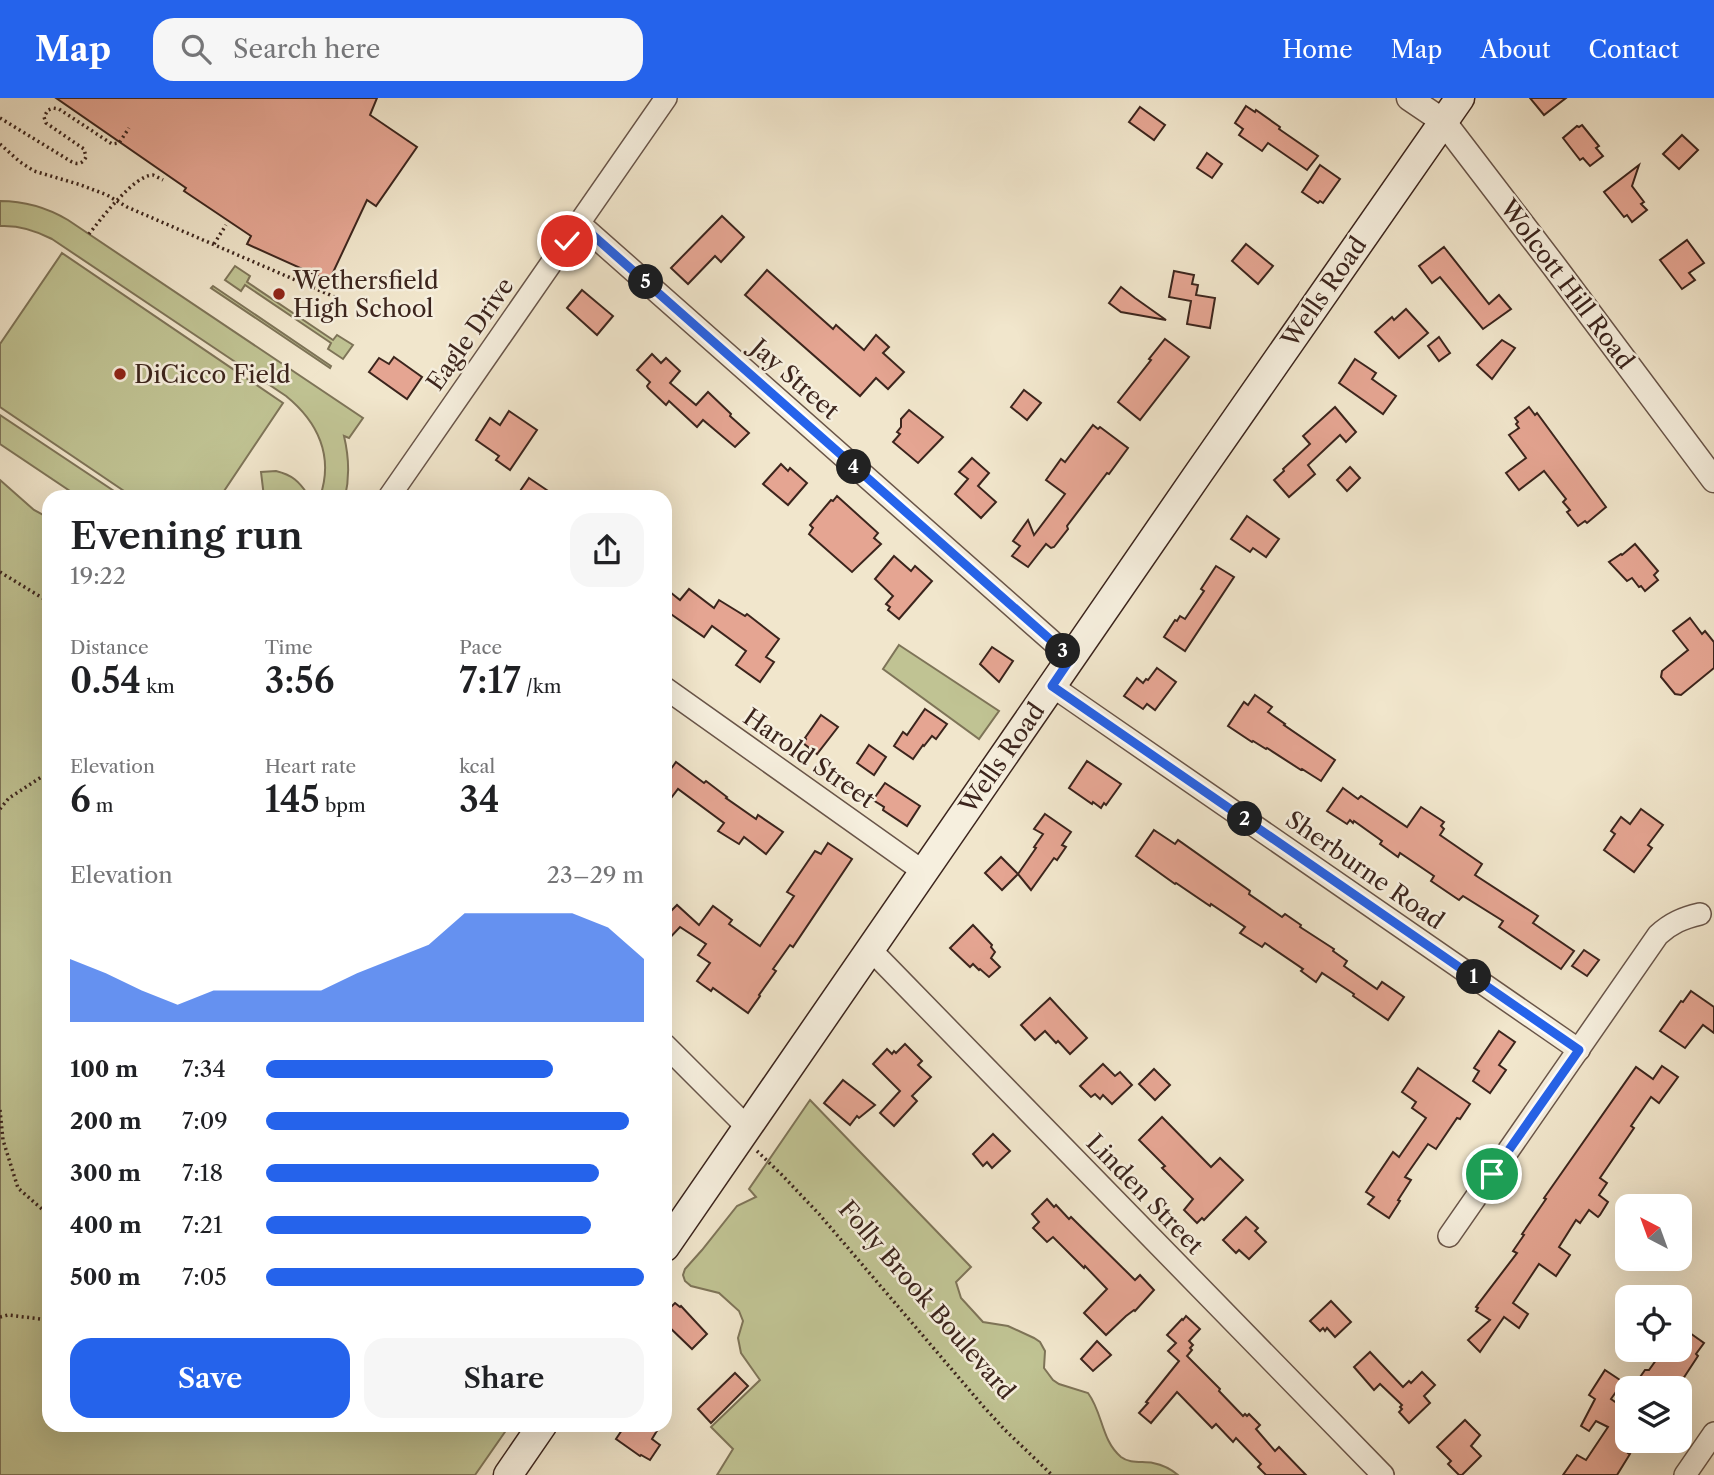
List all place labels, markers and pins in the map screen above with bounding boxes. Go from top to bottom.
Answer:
pin [537,211,597,271]
pin: 5 [628,264,664,300]
place label: Wethersfield High School [292,266,439,323]
marker: Wethersfield High School [271,286,287,302]
place label: DiCicco Field [134,360,291,389]
marker: DiCicco Field [112,366,128,382]
pin: 4 [836,450,872,484]
pin: 3 [1046,634,1080,668]
pin: 2 [1228,802,1262,836]
pin: 1 [1456,960,1492,994]
pin [1462,1144,1522,1204]

